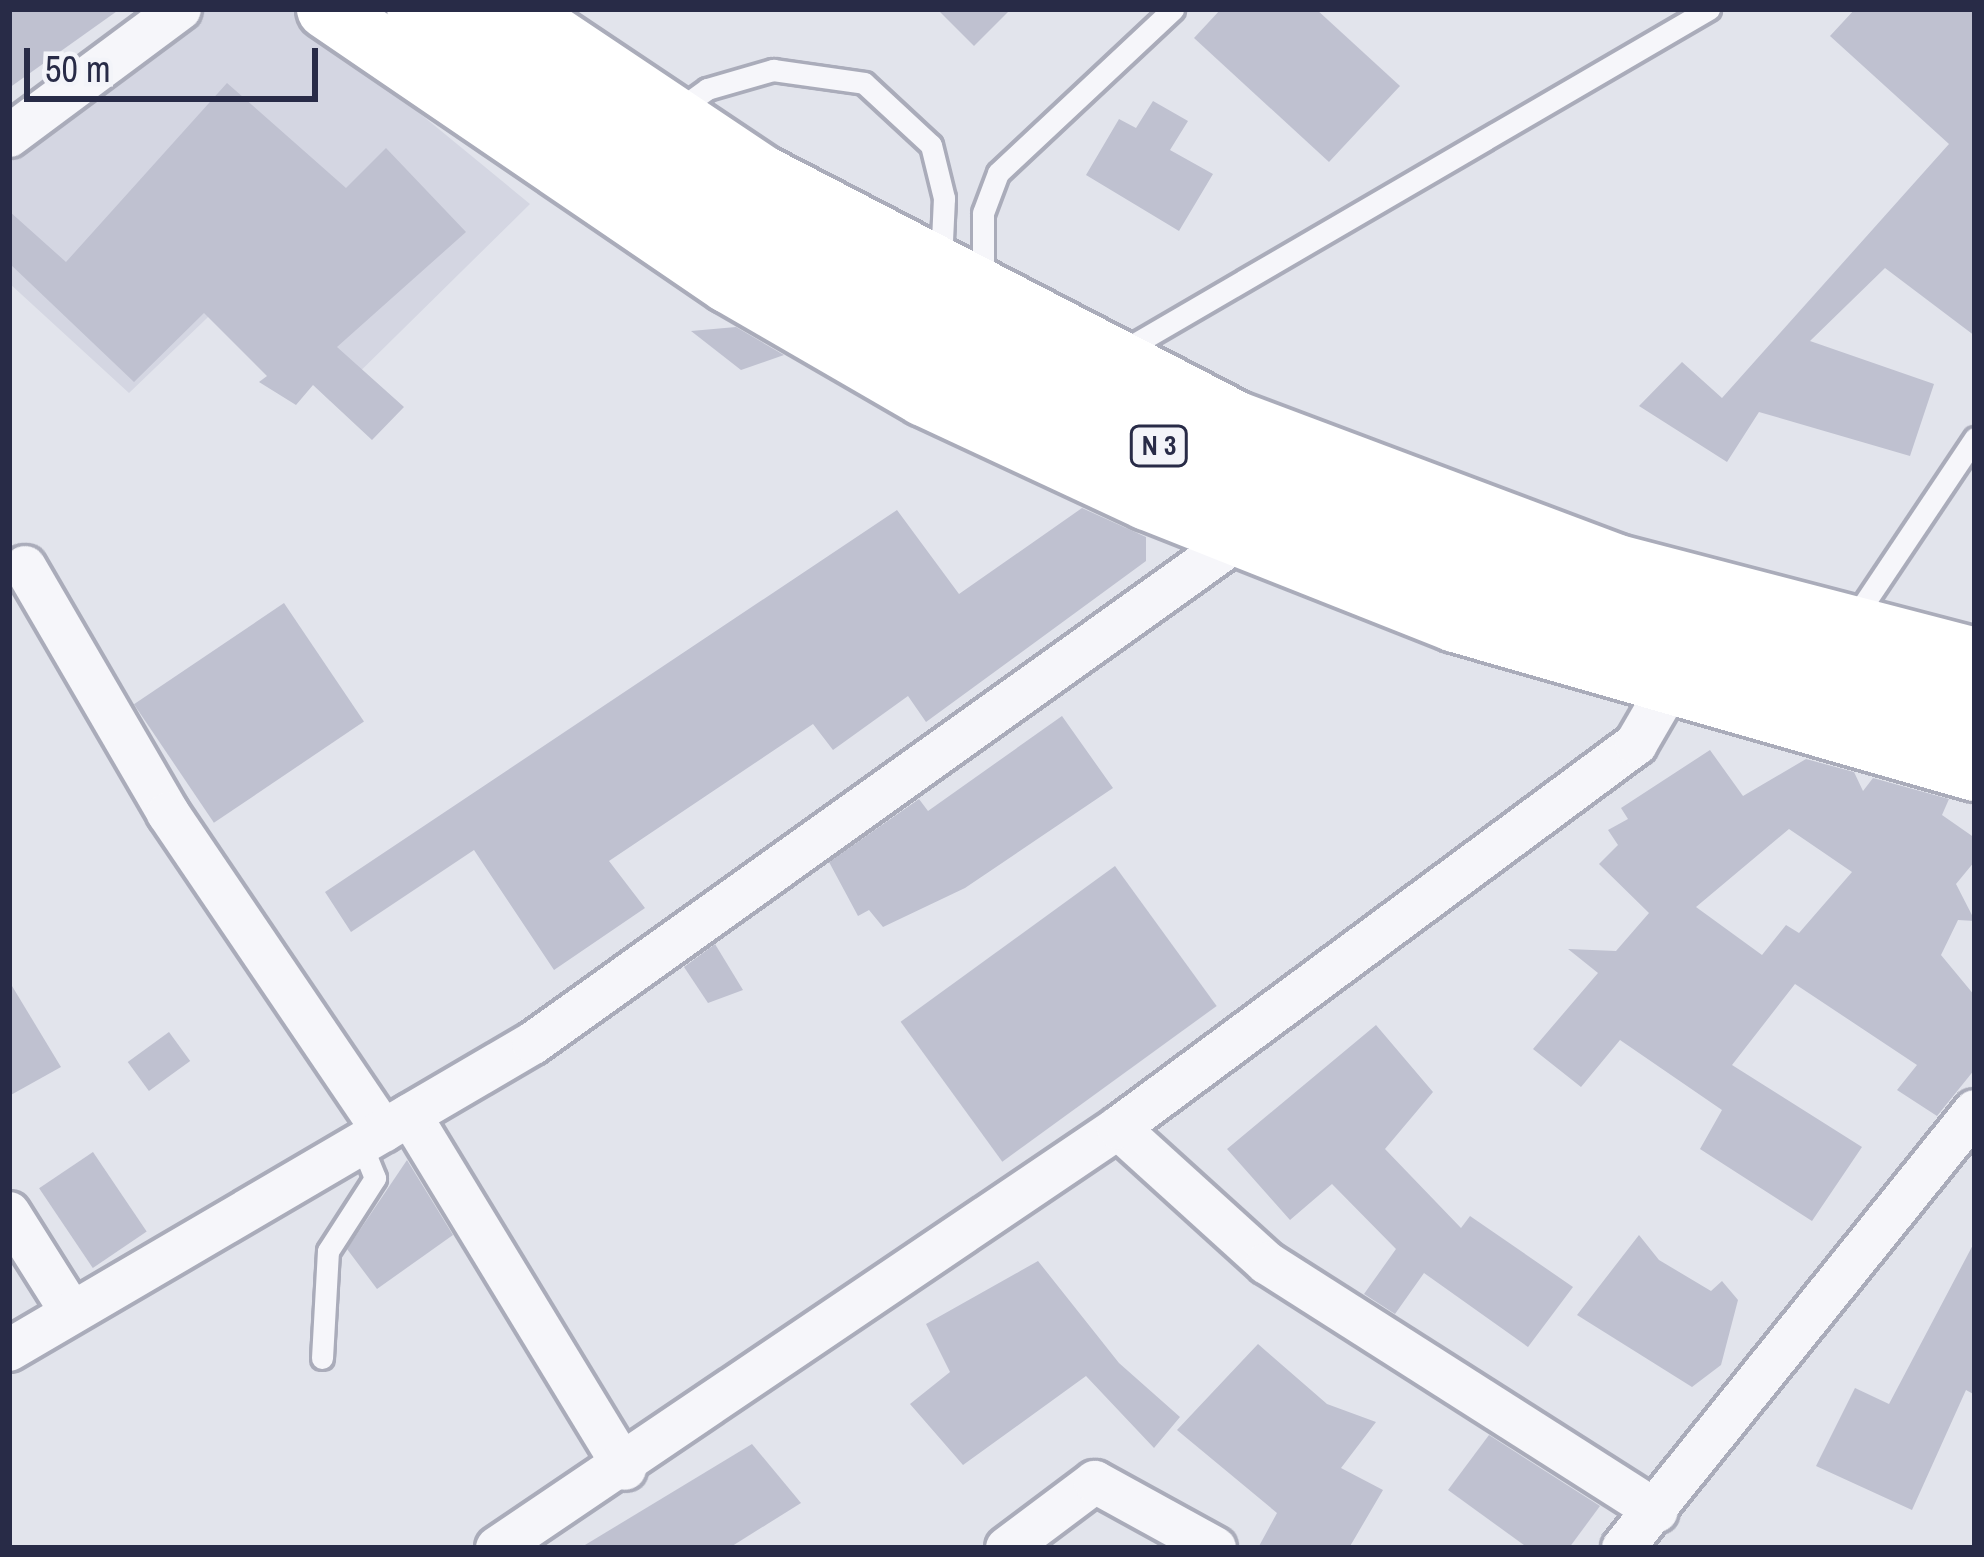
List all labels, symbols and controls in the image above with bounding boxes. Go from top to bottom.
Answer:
scale bar [30,24,324,98]
text: 50 m [45,45,111,93]
road number: N 3 [1129,425,1189,467]

